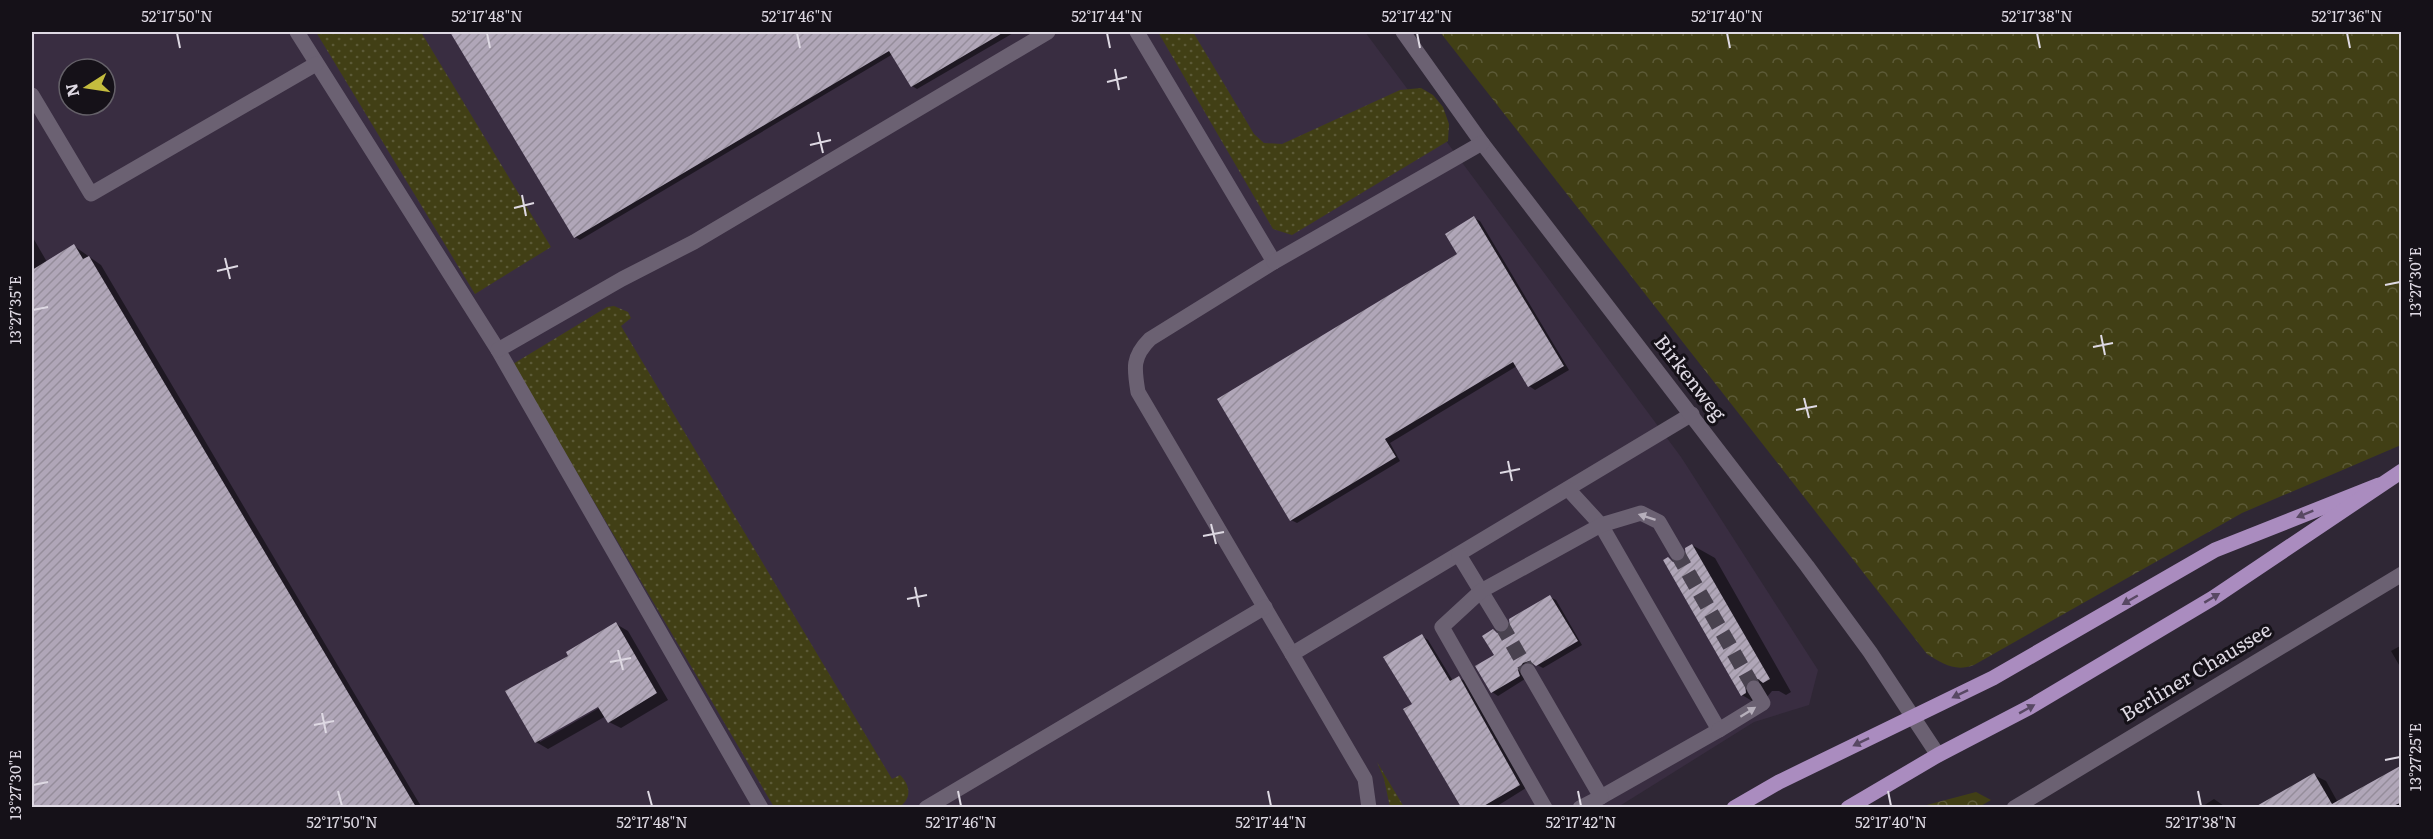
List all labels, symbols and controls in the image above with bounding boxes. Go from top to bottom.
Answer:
text: 52°17'50"N [141,4,213,27]
text: 52°17'48"N [451,4,523,27]
text: 52°17'46"N [761,4,833,27]
text: 52°17'44"N [1071,4,1143,27]
text: 52°17'42"N [1382,4,1452,27]
text: 52°17'40"N [1691,4,1763,27]
text: 52°17'38"N [2001,4,2073,27]
text: 52°17'36"N [2311,4,2383,27]
north arrow [57,57,117,117]
text: N [58,81,84,99]
text: 13°27'30"E [2403,247,2426,317]
text: 13°27'35"E [3,276,26,344]
street label: Birkenweg [1648,327,1735,427]
one-way arrow [2296,510,2314,519]
one-way arrow [1638,512,1656,522]
one-way arrow [2204,593,2220,604]
one-way arrow [2122,594,2138,605]
street label: Berliner Chaussee [2114,613,2276,727]
one-way arrow [1951,689,1968,698]
one-way arrow [2018,704,2035,714]
one-way arrow [1740,707,1756,718]
text: 13°27'25"E [2403,723,2426,791]
one-way arrow [1852,736,1870,746]
text: 13°27'30"E [3,750,26,820]
text: 52°17'50"N [306,810,378,833]
text: 52°17'48"N [616,810,688,833]
text: 52°17'46"N [925,810,997,833]
text: 52°17'44"N [1235,810,1307,833]
text: 52°17'42"N [1546,810,1616,833]
text: 52°17'40"N [1855,810,1927,833]
text: 52°17'38"N [2165,810,2237,833]

